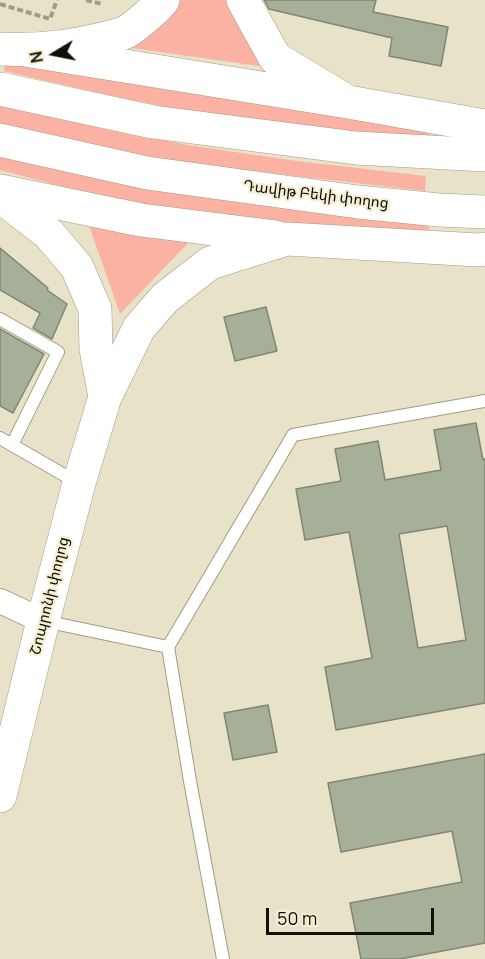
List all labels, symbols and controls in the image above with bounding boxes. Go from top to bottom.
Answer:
north arrow [24,24,84,84]
text: N [24,50,48,65]
street label: Դավիթ Բեկի փողոց [242,177,390,213]
street label: Շոպրոնի փողոց [27,535,73,657]
scale bar [269,896,437,934]
text: 50 m [277,906,317,930]

